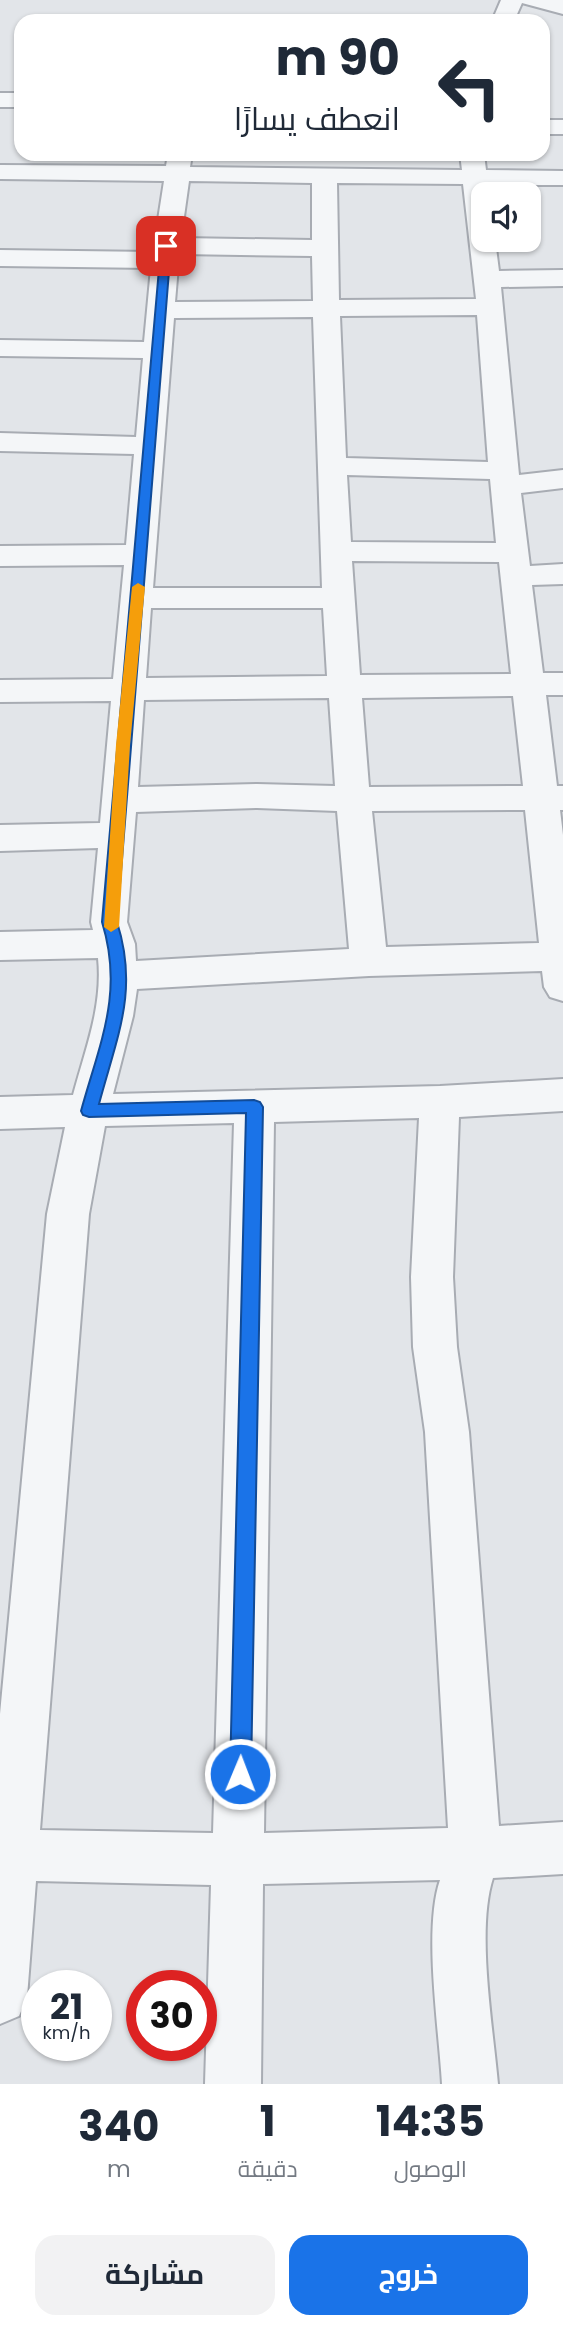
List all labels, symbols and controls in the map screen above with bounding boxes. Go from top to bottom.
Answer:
text: 90 m [276,24,400,92]
icon: left [424,42,515,133]
text: انعطف يسارًا [234,96,400,141]
map controls [471,182,541,252]
button: sound [471,182,541,252]
pin [136,216,196,276]
icon: arrive [147,227,185,265]
position arrow [203,1737,277,1811]
speed limit sign: 30 [126,1970,217,2061]
text: 21 [50,1982,83,2031]
text: km/h [43,2020,90,2045]
text: 1 [260,2092,276,2151]
text: 14:35 [376,2092,485,2151]
text: 340 [78,2097,160,2156]
text: m [107,2153,131,2185]
text: دقيقة [238,2153,298,2185]
text: الوصول [394,2153,467,2185]
button: مشاركة [35,2235,275,2315]
button: خروج [289,2235,528,2315]

